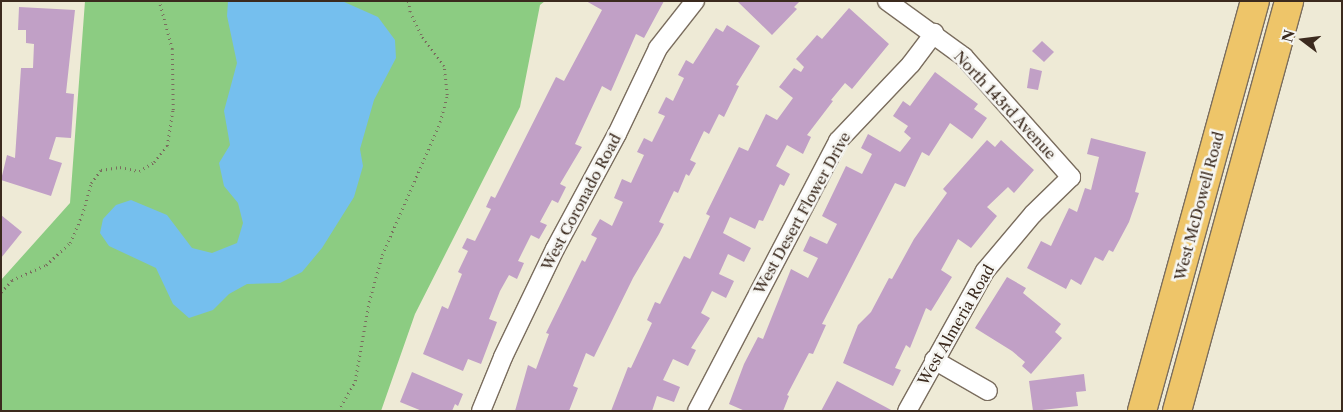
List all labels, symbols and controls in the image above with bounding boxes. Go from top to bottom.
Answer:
north arrow [1278,15,1328,65]
text: N [1278,28,1299,44]
street label: North 143rd Avenue [950,47,1060,163]
street label: West Desert Flower Drive [750,129,854,297]
street label: West McDowell Road [1170,130,1228,282]
street label: West Coronado Road [537,131,625,273]
street label: West Almeria Road [914,261,998,389]

